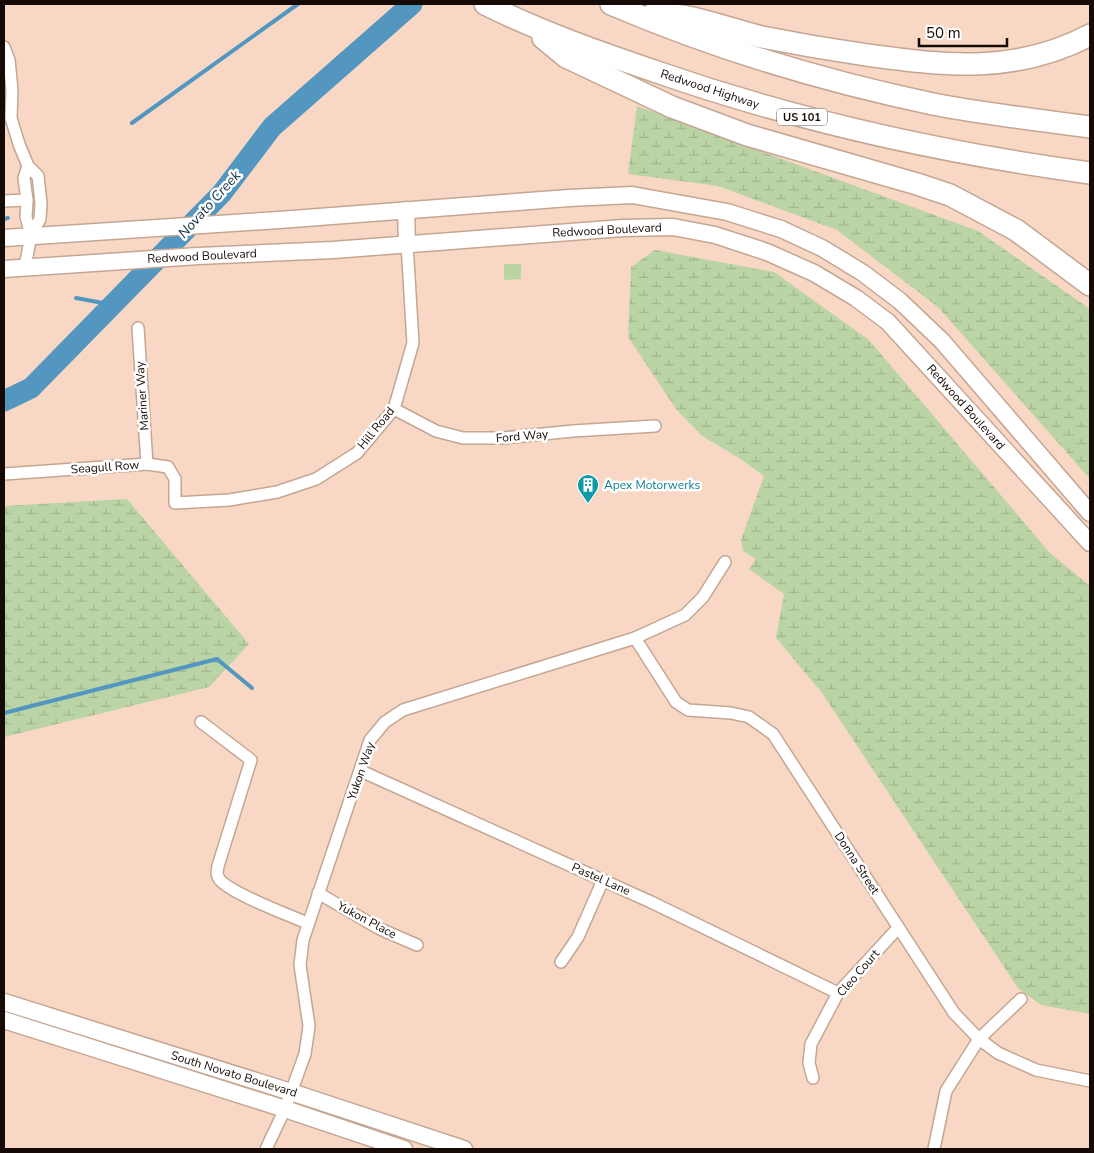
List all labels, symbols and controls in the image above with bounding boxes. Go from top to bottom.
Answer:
scale bar [919,15,1006,47]
text: 50 m [926,23,961,43]
street label: Redwood Highway [659,66,762,113]
road number: US 101 [777,108,827,125]
water label: Novato Creek [174,166,246,242]
street label: Redwood Boulevard [552,219,662,241]
street label: Redwood Boulevard [147,245,257,267]
street label: Mariner Way [132,360,152,431]
street label: Redwood Boulevard [923,361,1009,453]
street label: Hill Road [354,404,398,452]
street label: Ford Way [495,426,550,446]
street label: Seagull Row [70,457,140,477]
building icon: Apex Motorwerks [576,473,600,504]
place label: Apex Motorwerks [604,477,700,493]
street label: Yukon Way [343,739,379,803]
street label: Donna Street [831,829,884,898]
street label: Pastel Lane [569,859,633,899]
street label: Yukon Place [334,897,399,942]
street label: Cleo Court [833,945,883,1000]
street label: South Novato Boulevard [169,1047,299,1101]

